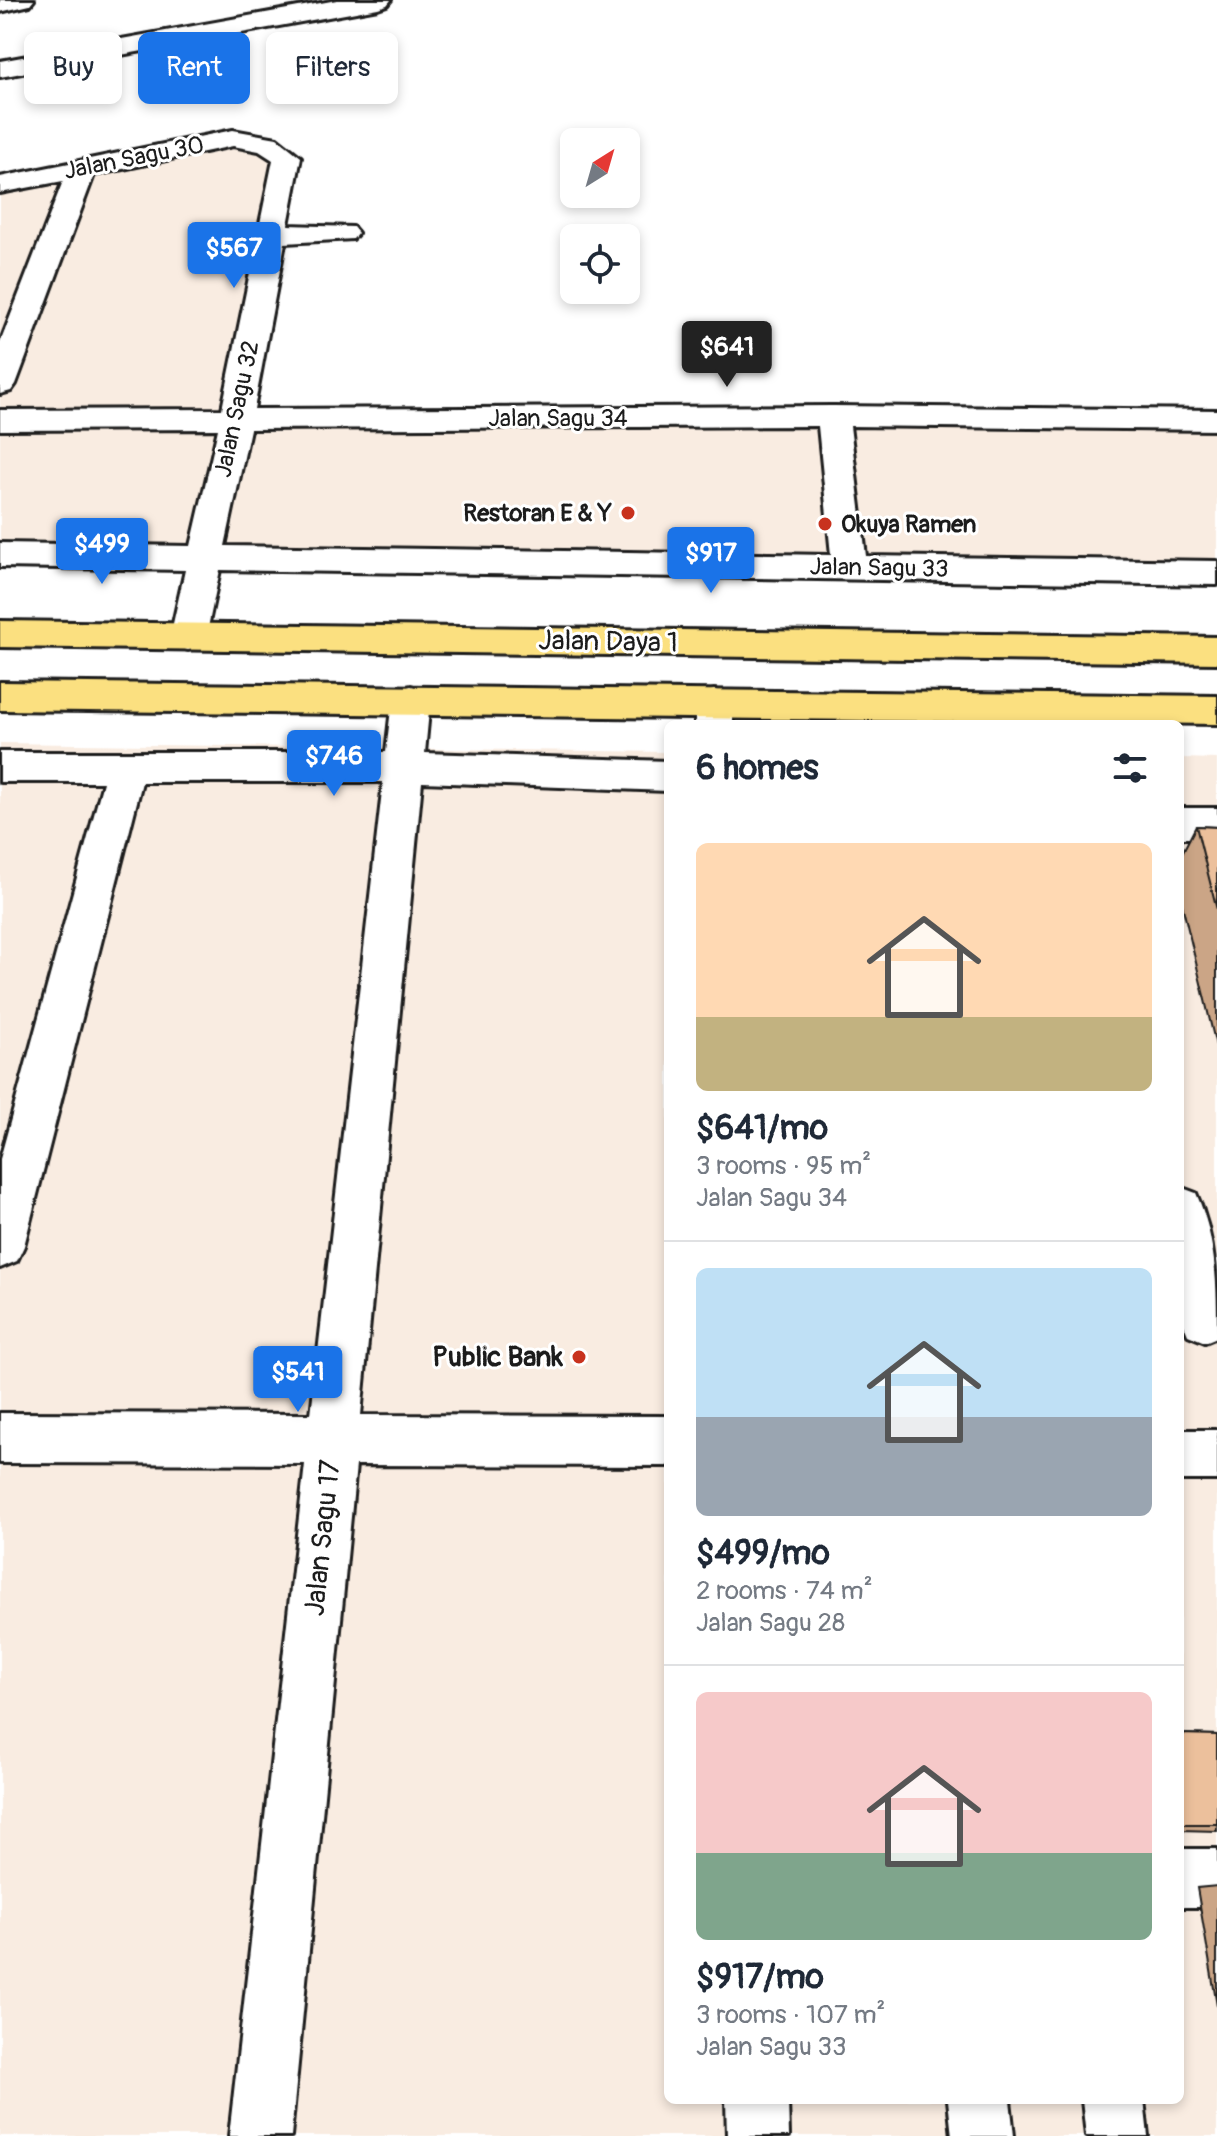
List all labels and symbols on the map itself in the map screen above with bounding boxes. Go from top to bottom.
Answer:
north arrow [560,128,640,208]
street label: Jalan Sagu 30 [62,130,206,186]
pin: $567 [187,222,281,290]
pin: $641 [680,321,774,389]
street label: Jalan Sagu 32 [208,338,266,480]
street label: Jalan Sagu 34 [488,404,628,433]
place label: Restoran E & Y [463,499,612,528]
marker: Restoran E & Y [619,504,637,522]
place label: Okuya Ramen [841,510,976,539]
marker: Okuya Ramen [816,515,834,533]
pin: $499 [55,518,149,586]
pin: $917 [664,527,758,595]
street label: Jalan Sagu 33 [809,552,949,584]
street label: Jalan Daya 1 [538,623,678,661]
pin: $746 [287,730,381,798]
place label: Public Bank [432,1340,563,1375]
pin: $541 [251,1346,345,1414]
marker: Public Bank [570,1348,588,1366]
street label: Jalan Sagu 17 [297,1458,349,1618]

